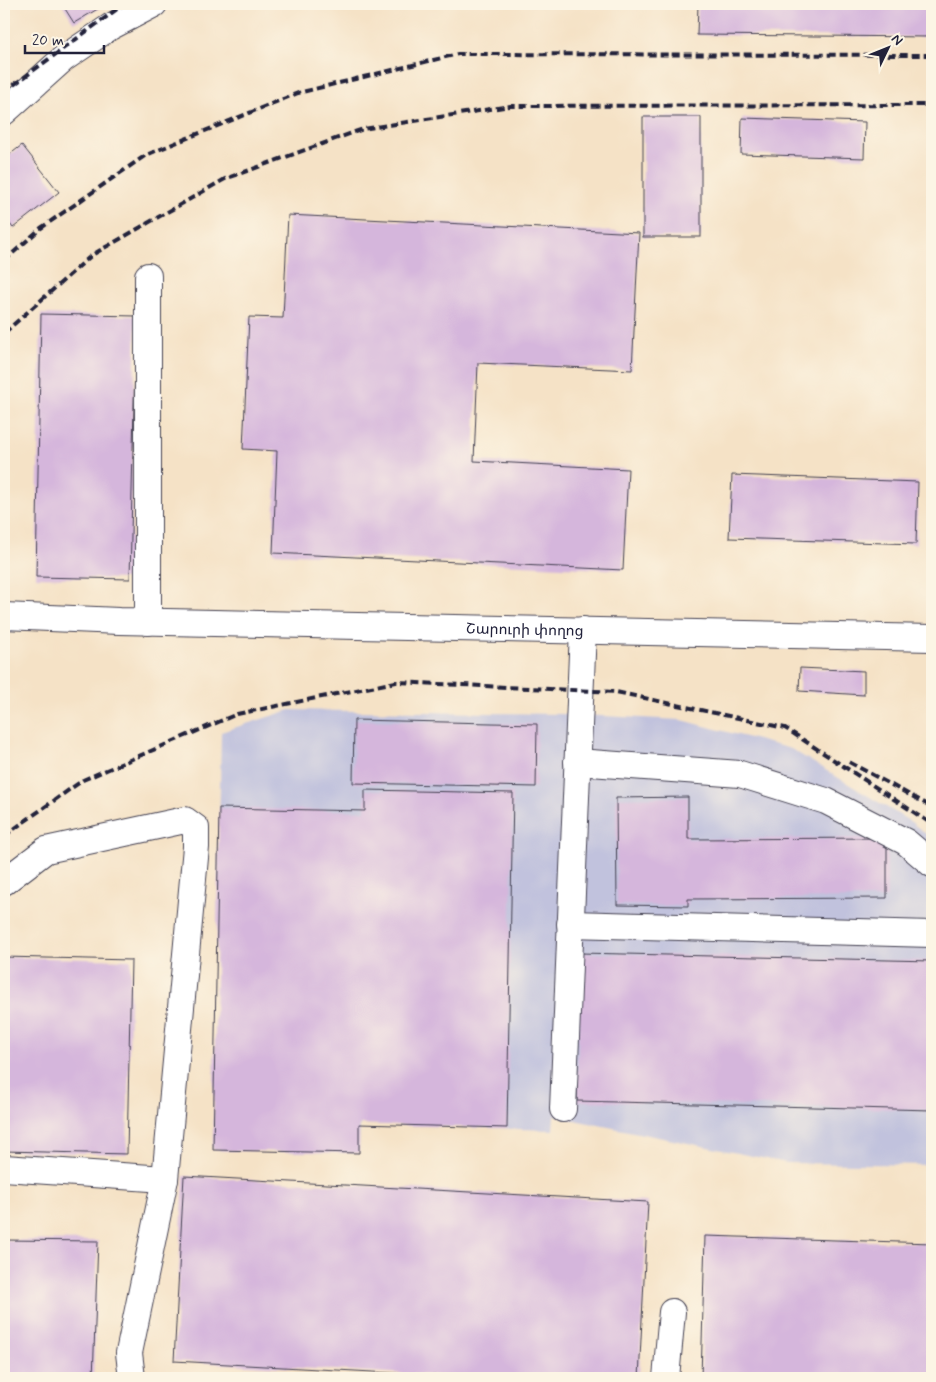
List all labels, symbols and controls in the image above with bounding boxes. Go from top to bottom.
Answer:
scale bar [25,22,104,54]
north arrow [864,22,914,72]
text: N [887,30,907,49]
text: 20 m [32,31,64,51]
street label: Շարուրի փողոց [466,619,584,642]

